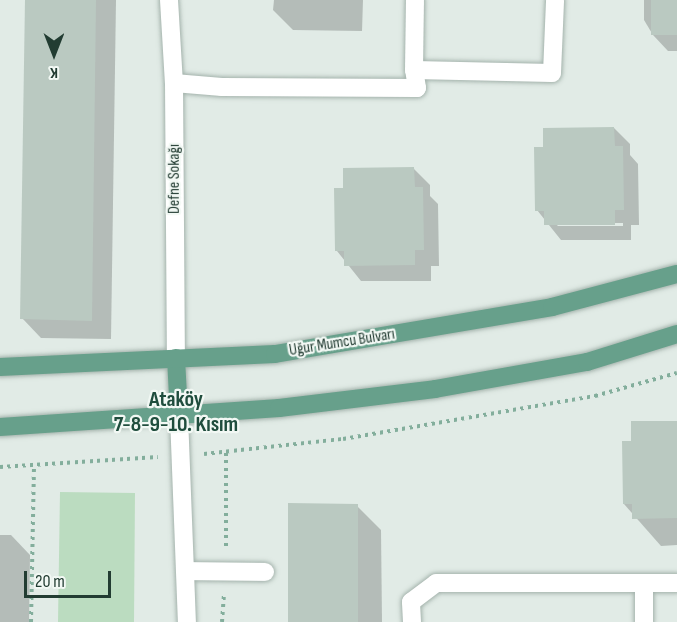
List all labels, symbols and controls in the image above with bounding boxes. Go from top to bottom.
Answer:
north arrow [24,24,84,84]
text: K [50,63,58,82]
street label: Defne Sokağı [165,144,185,214]
street label: Uğur Mumcu Bulvarı [288,325,396,361]
district label: Ataköy 7-8-9-10. Kısım [114,386,238,438]
scale bar [27,559,114,597]
text: 20 m [35,571,65,592]

